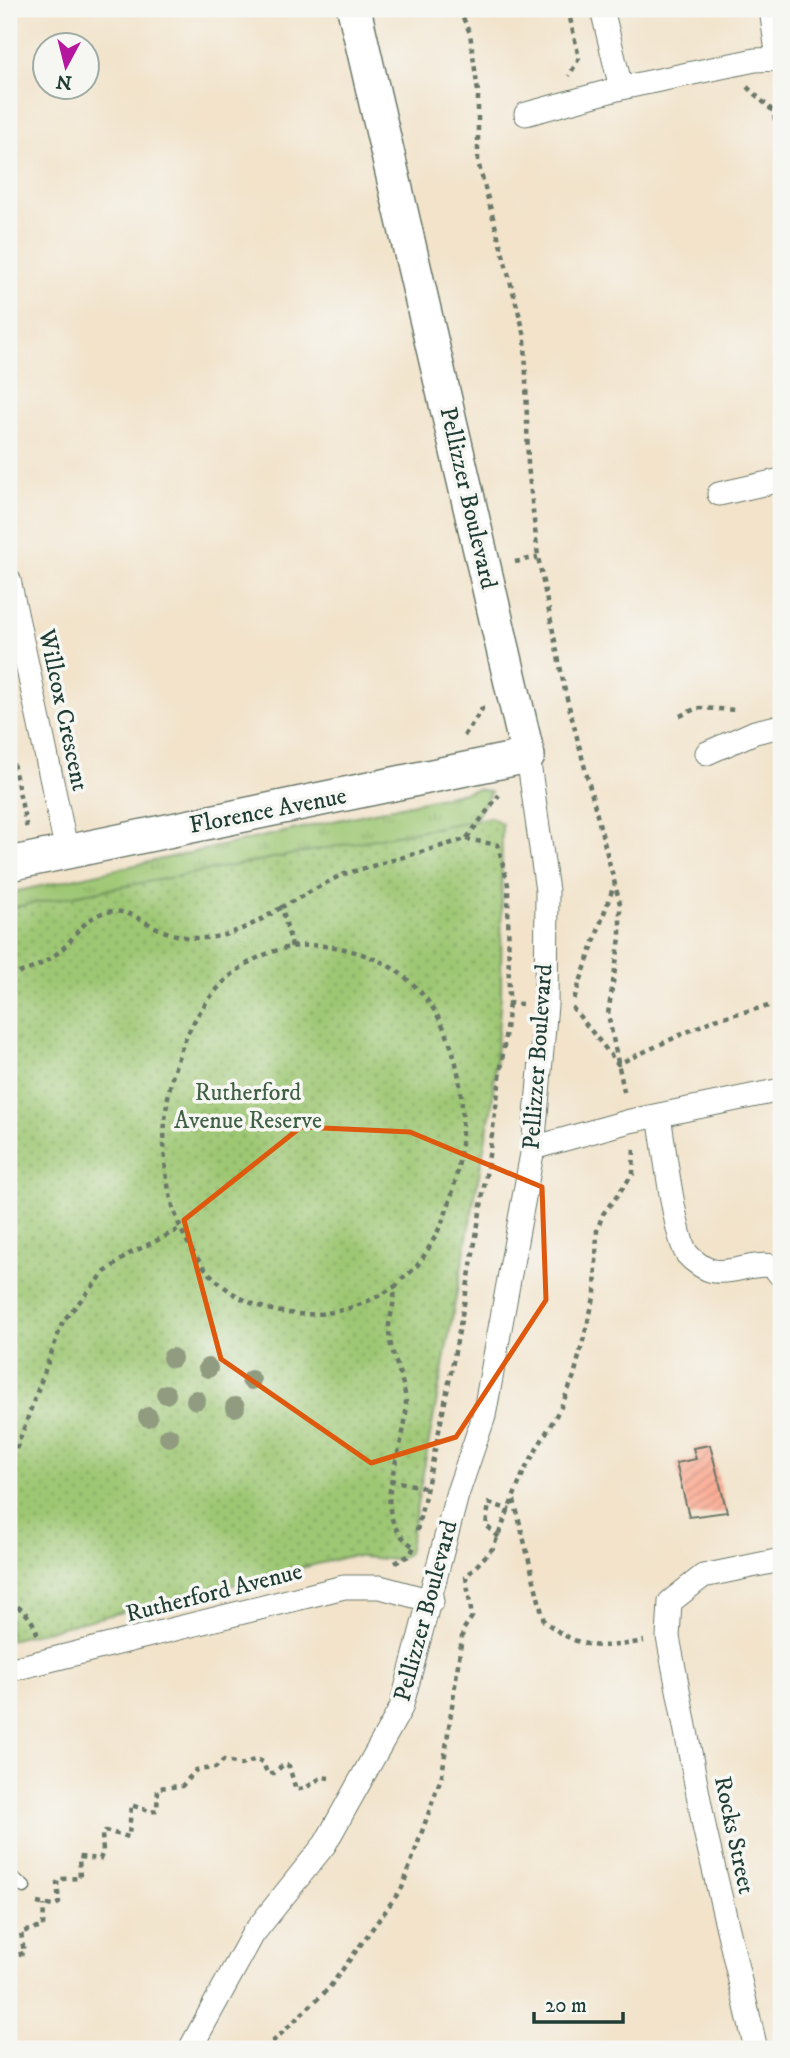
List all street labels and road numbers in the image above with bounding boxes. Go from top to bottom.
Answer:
street label: Pellizzer Boulevard [432,404,504,592]
street label: Willcox Crescent [31,625,95,794]
street label: Florence Avenue [187,781,349,841]
street label: Pellizzer Boulevard [517,963,559,1151]
street label: Pellizzer Boulevard [387,1517,465,1705]
street label: Rutherford Avenue [123,1557,305,1629]
street label: Rocks Street [707,1773,761,1897]

